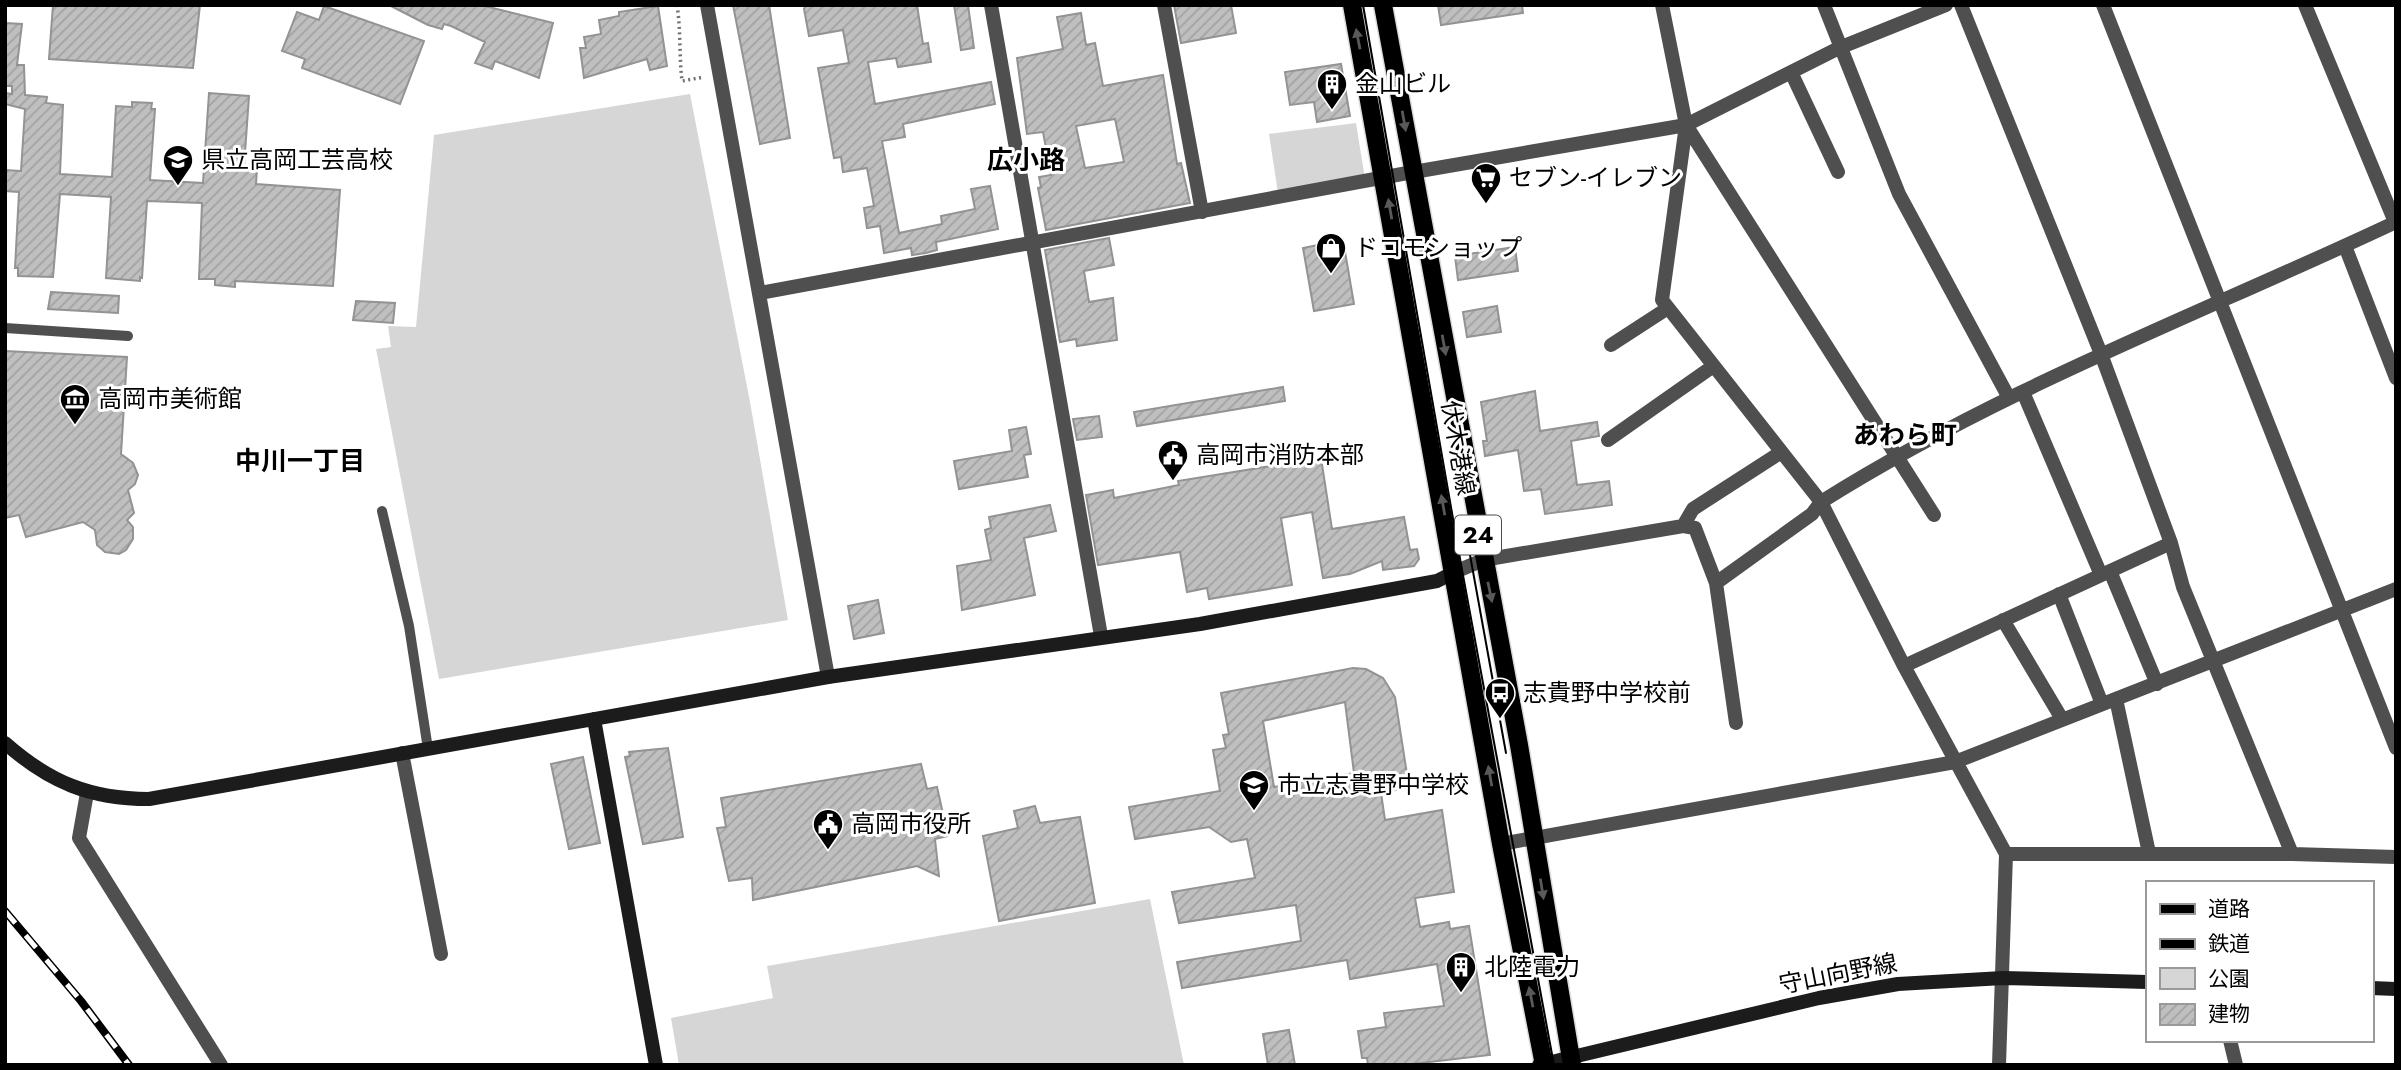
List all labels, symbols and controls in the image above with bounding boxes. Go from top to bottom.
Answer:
one-way arrow [1353,28,1364,50]
place label: 金山ビル [1355,66,1451,101]
building icon: 金山ビル [1315,67,1349,111]
one-way arrow [1399,110,1410,132]
district label: 広小路 [987,141,1065,179]
place label: 県立高岡工芸高校 [201,142,393,177]
school or university icon: 県立高岡工芸高校 [161,143,195,187]
place label: セブン-イレブン [1509,160,1682,195]
supermarket icon: セブン-イレブン [1469,161,1503,205]
one-way arrow [1384,198,1395,220]
place label: ドコモショップ [1354,230,1522,265]
shop icon: ドコモショップ [1314,231,1348,275]
one-way arrow [1439,334,1450,356]
place label: 高岡市美術館 [98,381,242,416]
museum icon: 高岡市美術館 [58,382,92,426]
street label: 伏木港線 [1433,398,1484,498]
district label: あわら町 [1853,416,1957,454]
place label: 高岡市消防本部 [1196,437,1364,472]
public building icon: 高岡市消防本部 [1156,438,1190,482]
district label: 中川一丁目 [235,442,365,480]
one-way arrow [1437,494,1448,516]
road number: 24 [1455,516,1501,554]
one-way arrow [1484,581,1495,603]
place label: 志貴野中学校前 [1523,675,1691,710]
bus stop icon: 志貴野中学校前 [1483,676,1517,720]
one-way arrow [1484,765,1495,787]
place label: 市立志貴野中学校 [1277,767,1469,802]
school or university icon: 市立志貴野中学校 [1237,768,1271,812]
place label: 高岡市役所 [851,806,971,841]
public building icon: 高岡市役所 [811,807,845,851]
one-way arrow [1537,878,1548,900]
legend [2146,881,2373,1042]
text: 道路 [2208,894,2250,924]
text: 鉄道 [2208,929,2250,959]
street label: 守山向野線 [1776,945,1900,1002]
place label: 北陸電力 [1484,949,1580,984]
building icon: 北陸電力 [1444,950,1478,994]
text: 公園 [2208,964,2250,994]
one-way arrow [1525,986,1536,1008]
text: 建物 [2208,999,2250,1029]

